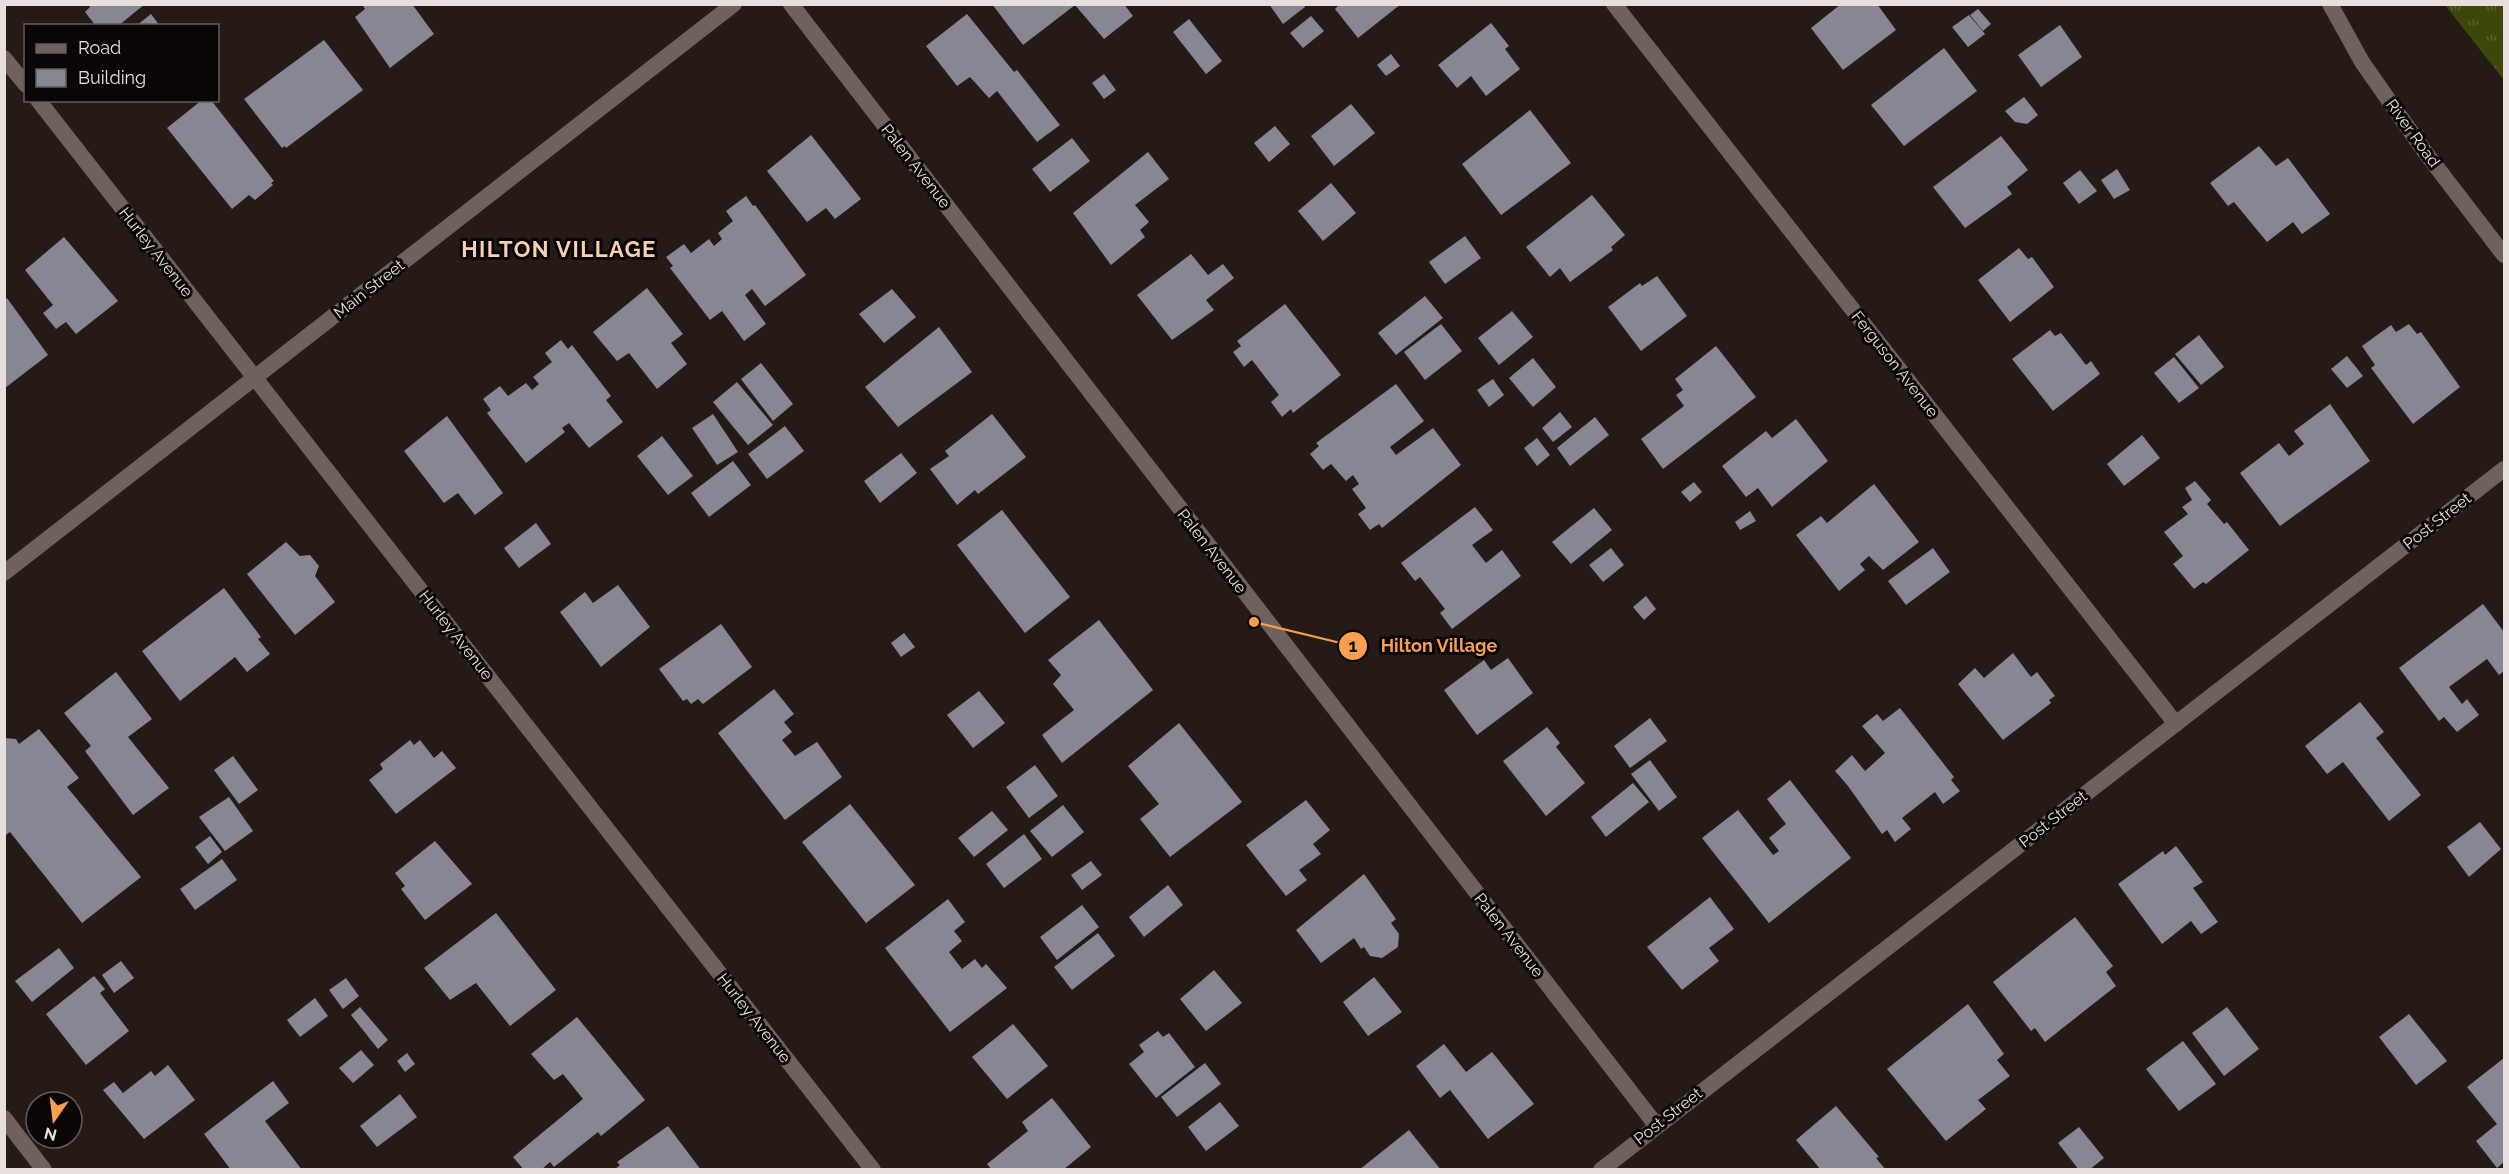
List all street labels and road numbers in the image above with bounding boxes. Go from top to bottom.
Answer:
street label: River Road [2382,95,2444,171]
street label: Palen Avenue [877,120,955,212]
street label: Hurley Avenue [115,203,197,301]
street label: Main Street [330,255,408,322]
street label: Ferguson Avenue [1848,307,1942,421]
street label: Post Street [2399,488,2475,553]
street label: Palen Avenue [1173,505,1251,597]
street label: Hurley Avenue [415,586,497,684]
street label: Post Street [2015,786,2091,851]
street label: Palen Avenue [1470,889,1548,981]
street label: Hurley Avenue [713,969,795,1067]
street label: Post Street [1630,1083,1706,1148]

